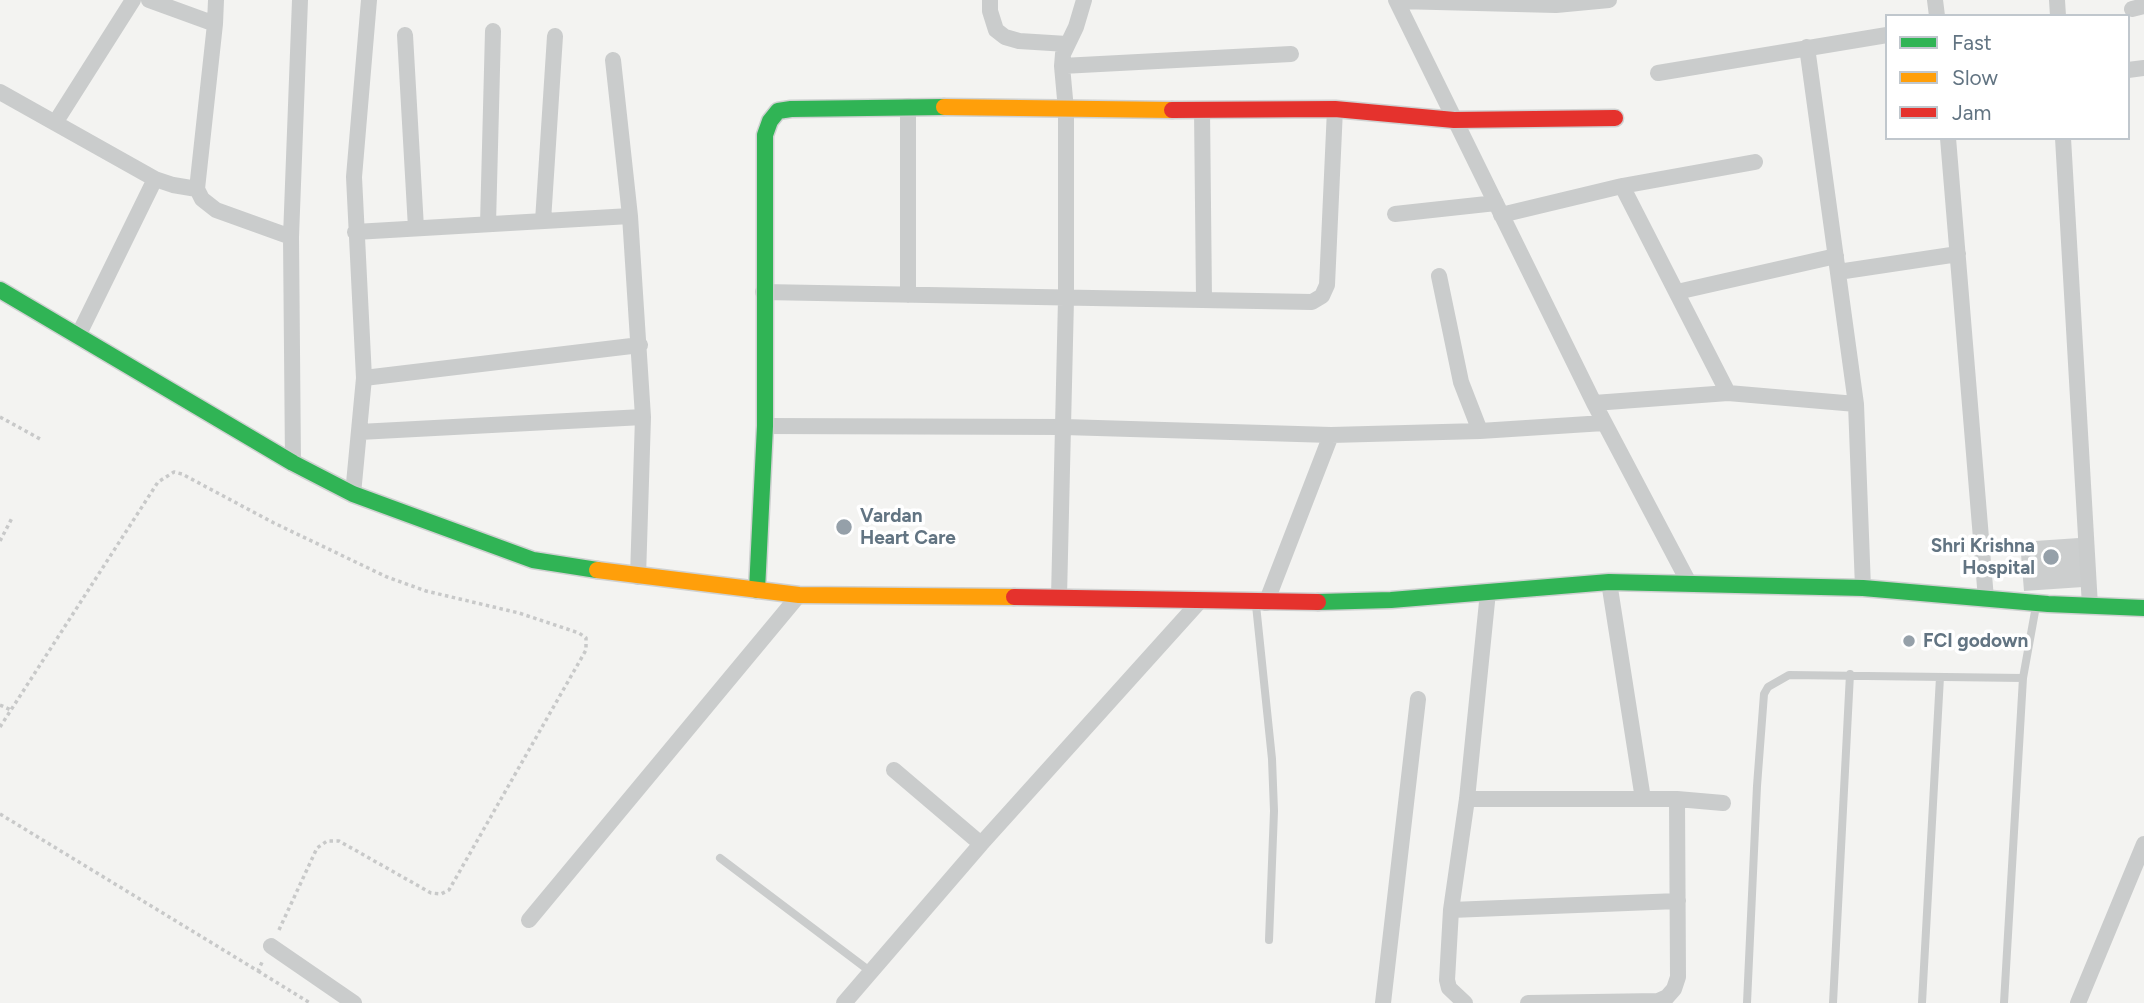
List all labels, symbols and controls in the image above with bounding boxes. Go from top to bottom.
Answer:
legend [1885,14,2130,140]
text: Fast [1952,30,1992,55]
text: Slow [1952,65,1998,90]
text: Jam [1952,100,1991,125]
place label: Vardan Heart Care [860,505,956,549]
marker: Vardan Heart Care [834,517,854,537]
place label: Shri Krishna Hospital [1931,535,2035,579]
marker: Shri Krishna Hospital [2041,547,2061,567]
place label: FCI godown [1923,630,2028,652]
marker: FCI godown [1901,633,1917,649]

